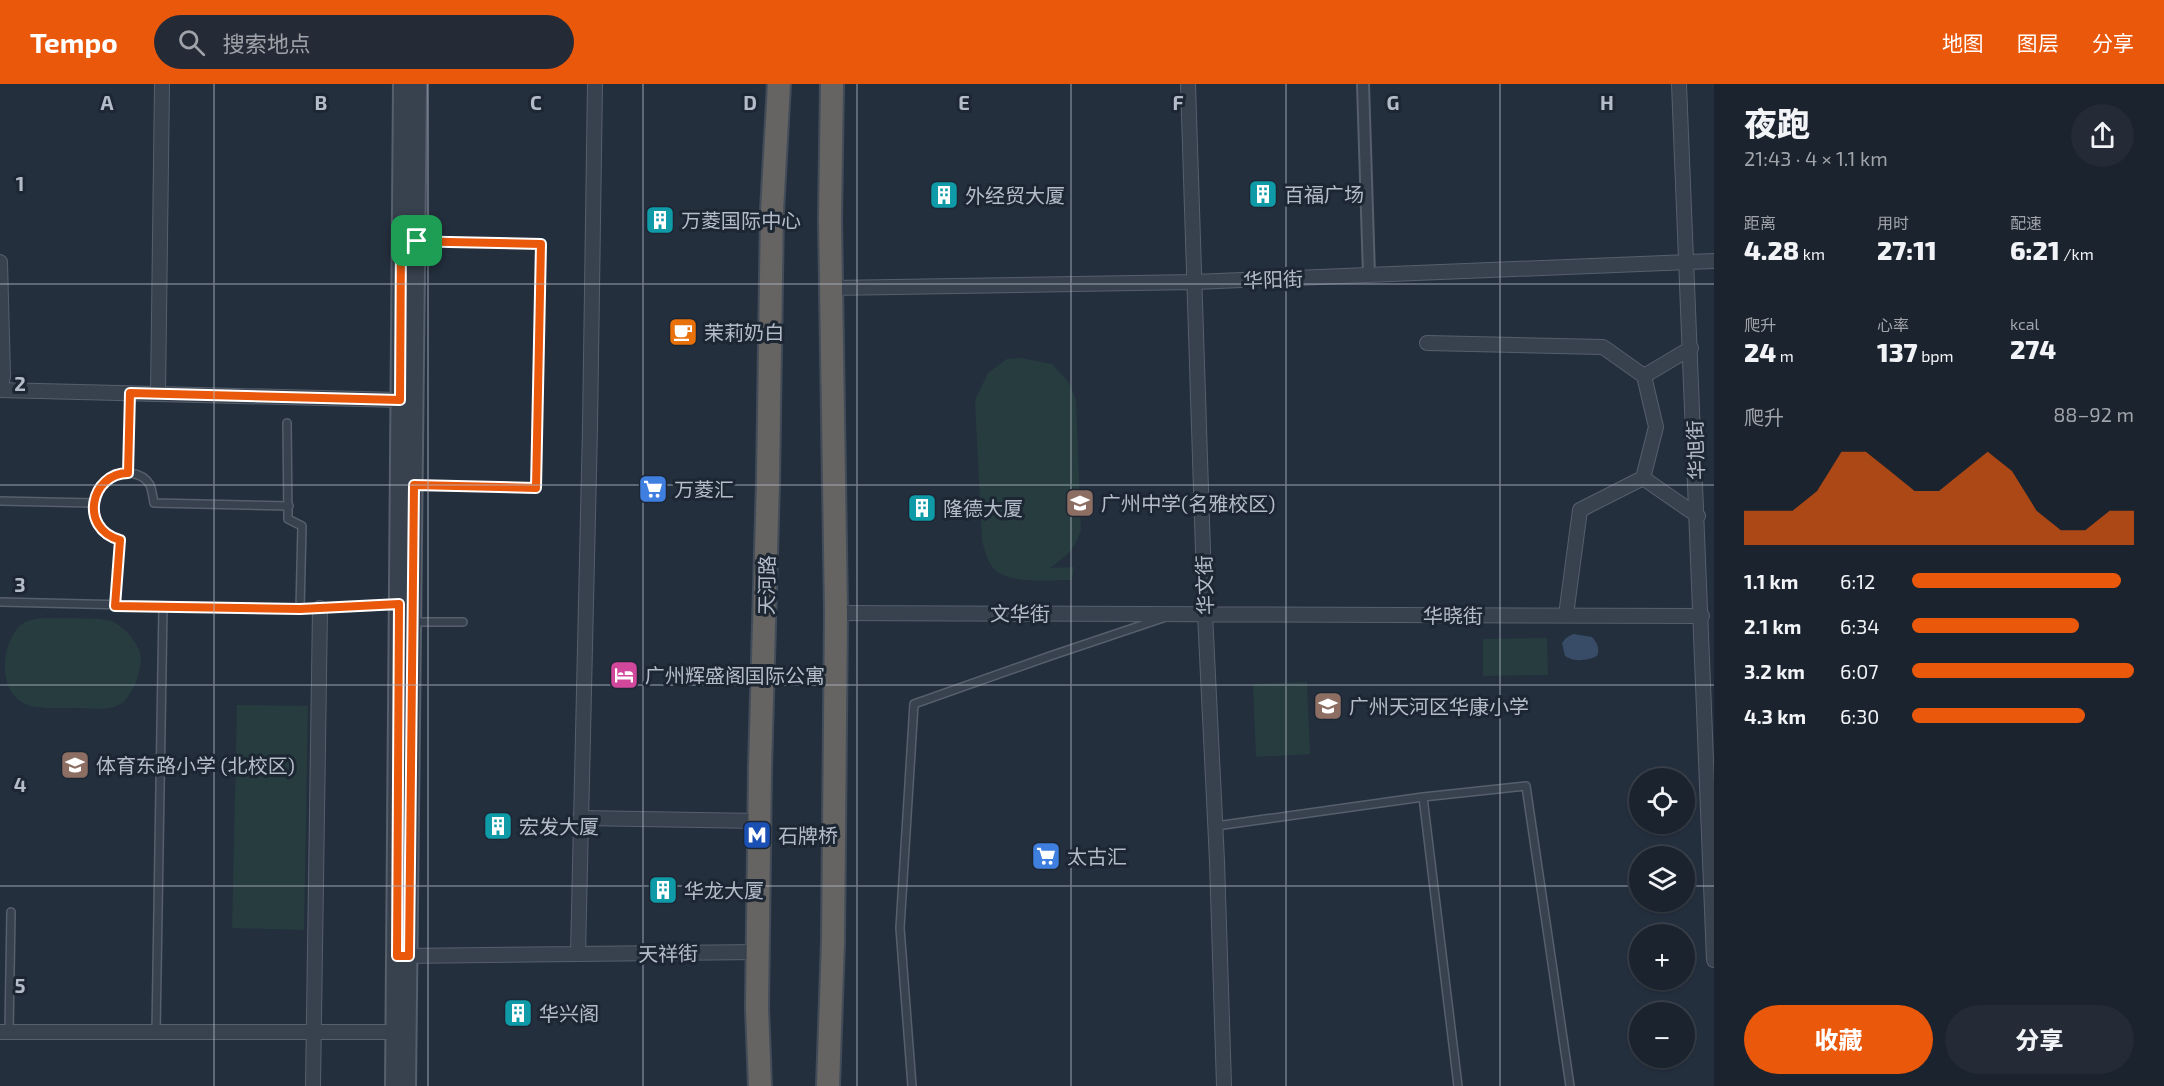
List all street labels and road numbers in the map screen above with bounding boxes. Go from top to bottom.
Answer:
street label: 华阳街 [1243,266,1303,292]
street label: 华旭街 [1682,420,1708,480]
street label: 天河路 [753,555,779,615]
street label: 华文街 [1191,555,1217,615]
street label: 文华街 [990,601,1050,625]
street label: 华晓街 [1423,603,1483,627]
street label: 天祥街 [638,940,698,966]

